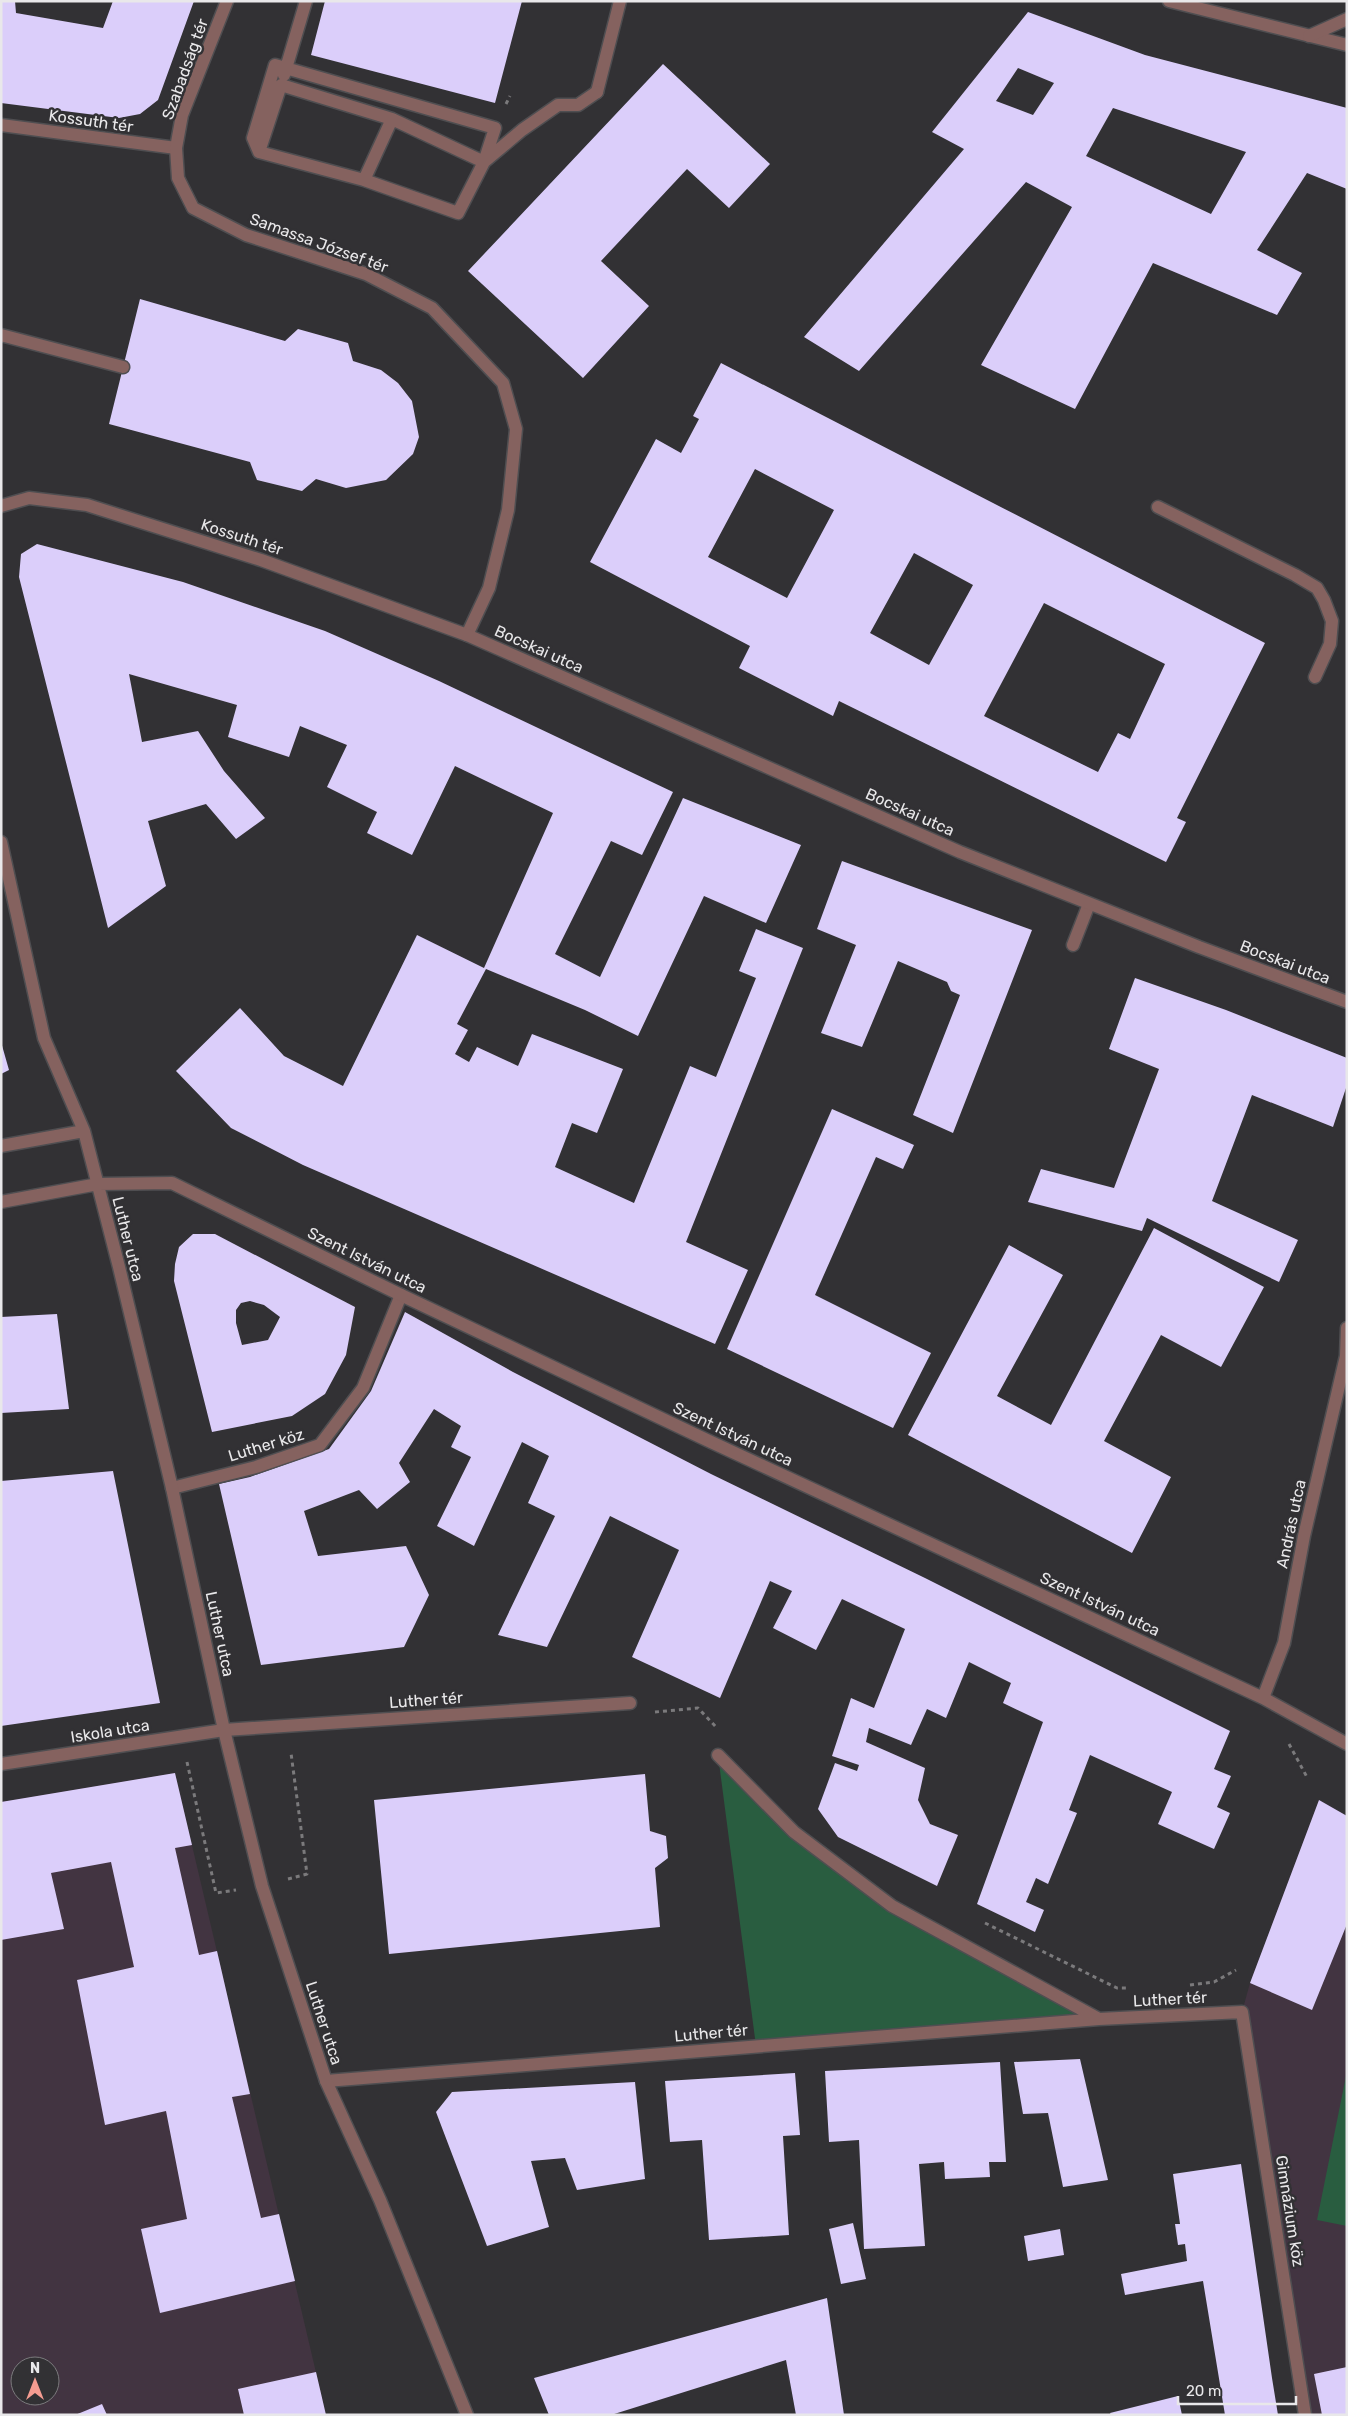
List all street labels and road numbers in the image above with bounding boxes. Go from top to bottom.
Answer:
street label: Szabadság tér [158,16,212,122]
street label: Kossuth tér [48,106,134,136]
street label: Samassa József tér [247,209,391,277]
street label: Kossuth tér [199,515,285,559]
street label: Bocskai utca [492,621,586,677]
street label: Bocskai utca [863,784,957,840]
street label: Bocskai utca [1237,936,1333,988]
street label: Luther utca [108,1195,148,1283]
street label: Szent István utca [304,1223,430,1297]
street label: Szent István utca [670,1398,796,1470]
street label: Luther köz [226,1424,306,1466]
street label: András utca [1272,1478,1310,1570]
street label: Szent István utca [1037,1568,1163,1640]
street label: Luther utca [202,1590,238,1678]
street label: Luther tér [388,1688,464,1712]
street label: Iskola utca [69,1715,151,1747]
street label: Luther utca [302,1979,346,2067]
street label: Luther tér [1133,1988,1207,2010]
street label: Luther tér [673,2020,749,2046]
street label: Gimnázium köz [1272,2154,1308,2268]

